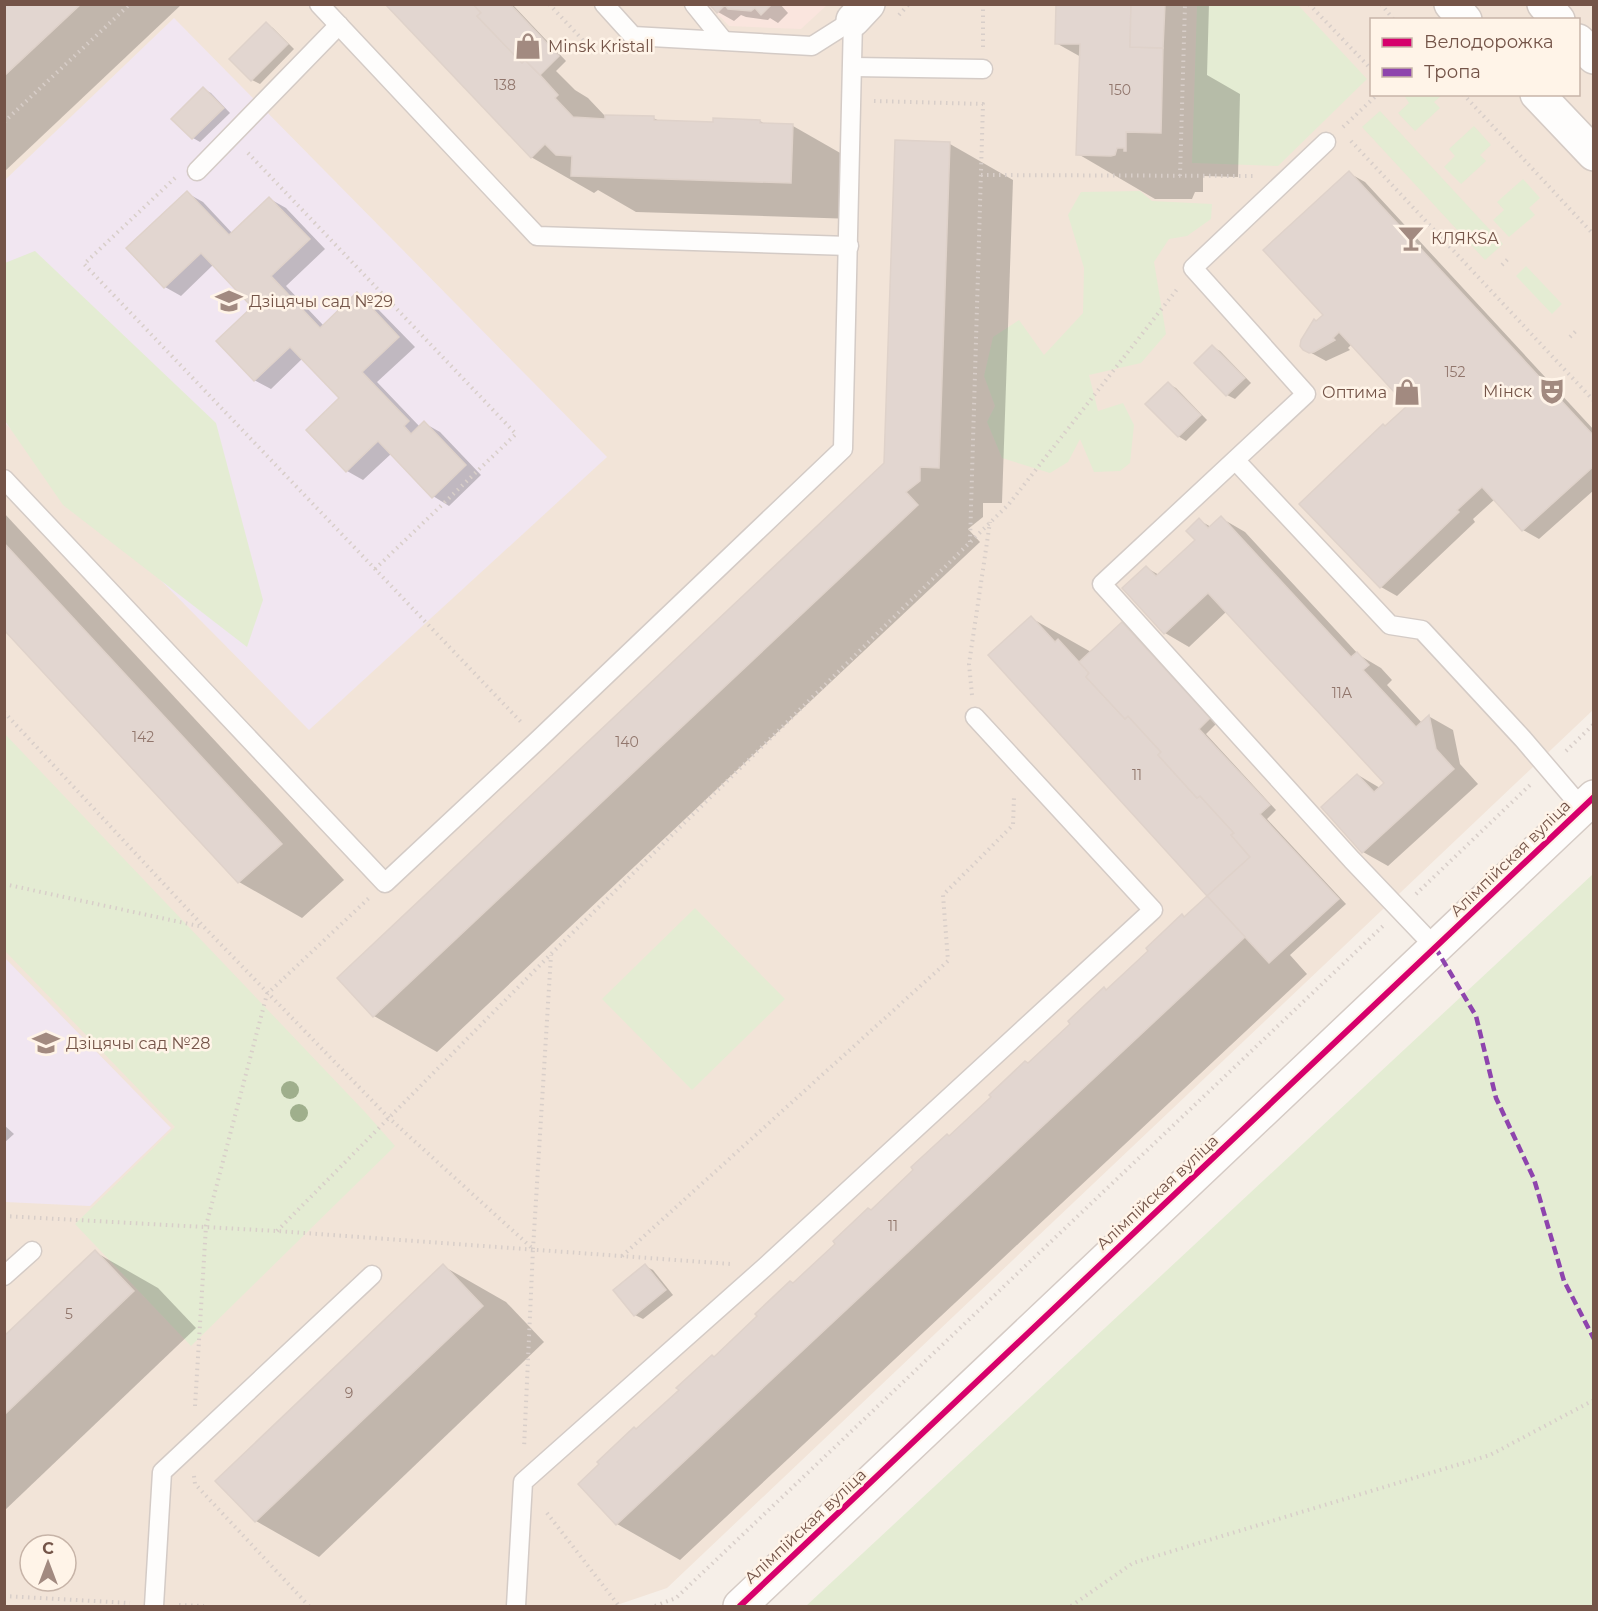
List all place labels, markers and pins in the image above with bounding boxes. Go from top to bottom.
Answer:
shop icon: Minsk Kristall [513,31,543,61]
place label: Minsk Kristall [548,37,654,56]
bar icon: КЛЯКSА [1396,223,1426,253]
place label: КЛЯКSА [1431,229,1499,248]
school or university icon: Дзіцячы сад №29 [214,286,244,316]
place label: Дзіцячы сад №29 [249,292,393,311]
theatre icon: Мінск [1537,376,1567,406]
shop icon: Оптима [1392,377,1422,407]
place label: Мінск [1483,382,1533,401]
place label: Оптима [1322,383,1387,402]
school or university icon: Дзіцячы сад №28 [31,1028,61,1058]
place label: Дзіцячы сад №28 [66,1034,210,1053]

